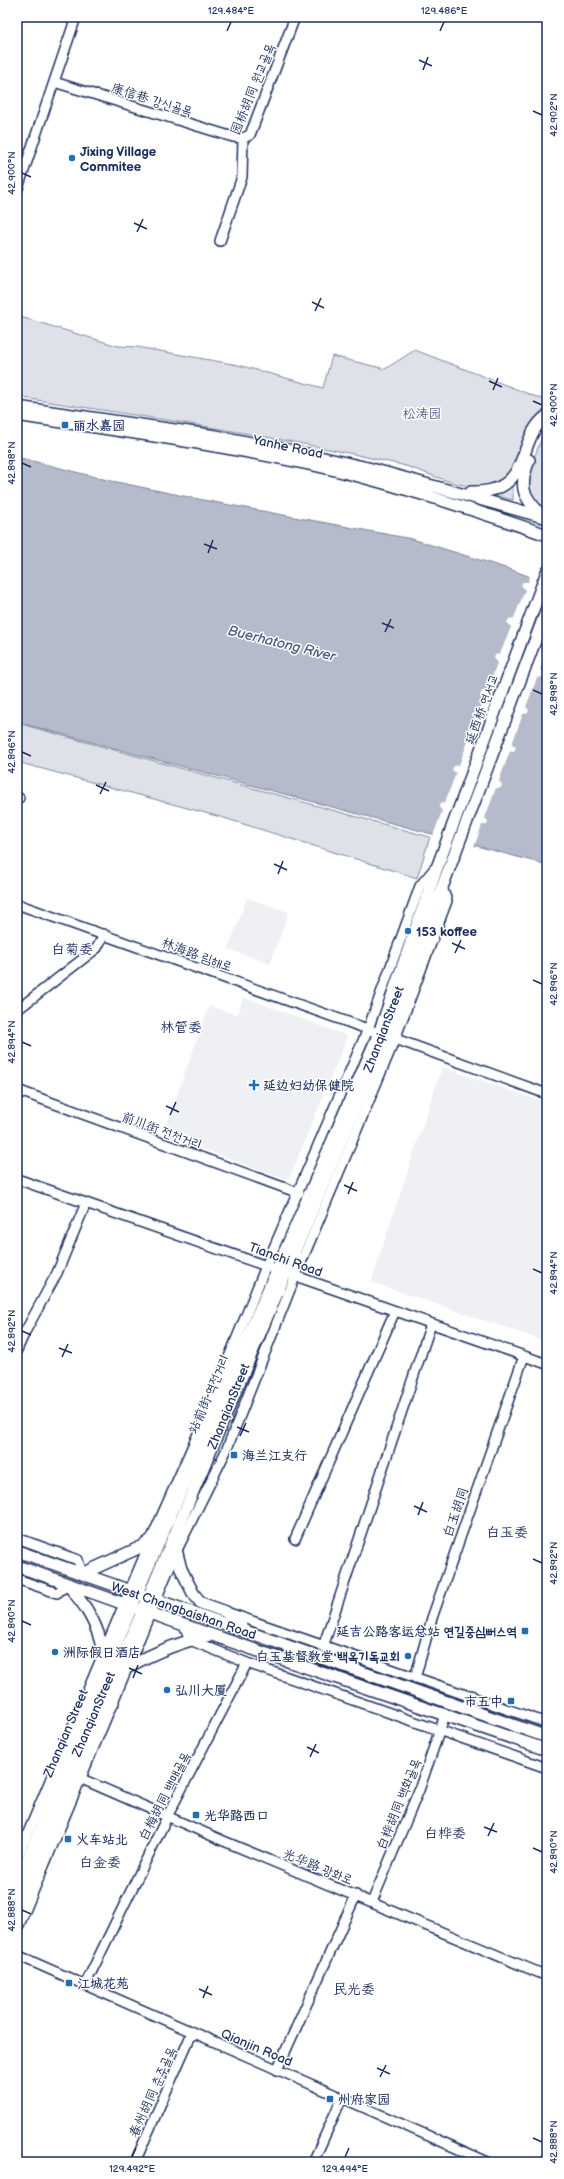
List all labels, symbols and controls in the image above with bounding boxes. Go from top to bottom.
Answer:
text: 129.484°E [208,5,255,17]
text: 129.486°E [421,5,468,17]
street label: 园桥胡同 원교골목 [227,41,279,138]
street label: 康信巷 강신골목 [109,80,194,120]
text: 42.902°N [548,93,560,137]
place label: Jixing Village Commitee [80,144,157,175]
text: 42.900°N [6,151,18,195]
marker: Jixing Village Commitee [67,153,77,163]
text: 42.900°N [548,383,560,427]
park label: 松涛园 [402,406,442,422]
place label: 丽水嘉园 [73,418,125,434]
marker: 丽水嘉园 [60,420,70,430]
street label: Yanhe Road [250,432,324,462]
text: 42.898°N [6,441,18,485]
water label: Buerhatong River [226,622,338,665]
street label: 延西桥 연서교 [462,672,502,747]
text: 42.898°N [548,672,560,716]
text: 42.896°N [6,730,18,774]
place label: 153 koffee [416,924,477,940]
marker: 153 koffee [403,926,413,936]
street label: 林海路 림해로 [159,935,234,975]
district label: 白菊委 [51,941,93,958]
text: 42.896°N [548,962,560,1006]
street label: ZhanqianStreet [360,984,408,1076]
district label: 林管委 [160,1019,202,1036]
text: 42.894°N [6,1020,18,1064]
place label: 延边妇幼保健院 [263,1078,354,1094]
marker: 延边妇幼保健院 [248,1079,260,1091]
street label: 前川街 전천거리 [119,1109,204,1153]
street label: Tianchi Road [247,1239,325,1281]
text: 42.894°N [548,1251,560,1295]
text: 42.892°N [6,1309,18,1353]
street label: 站前街 역전거리 [185,1352,233,1436]
street label: ZhanqianStreet [204,1361,253,1452]
place label: 海兰江支行 [242,1448,307,1464]
marker: 海兰江支行 [229,1450,239,1460]
street label: 白玉胡同 [440,1485,472,1540]
district label: 白玉委 [486,1524,528,1541]
text: 42.892°N [548,1541,560,1585]
street label: West Changbaishan Road [109,1579,258,1643]
text: 42.890°N [6,1599,18,1643]
place label: 延吉公路客运总站 연길중심뻐스역 [336,1624,517,1640]
marker: 延吉公路客运总站 연길중심뻐스역 [520,1626,530,1636]
place label: 洲际假日酒店 [63,1645,141,1661]
marker: 洲际假日酒店 [50,1647,60,1657]
place label: 白玉基督教堂 백옥기독교회 [256,1649,400,1665]
marker: 白玉基督教堂 백옥기독교회 [403,1651,413,1661]
street label: ZhanqianStreet [68,1669,119,1760]
place label: 弘川大厦 [175,1683,227,1699]
marker: 弘川大厦 [162,1685,172,1695]
street label: Zhanqian Street [40,1687,92,1781]
place label: 市五中 [464,1694,503,1710]
marker: 市五中 [506,1696,516,1706]
street label: 白梅胡同 백매골목 [136,1749,194,1843]
street label: 白桦胡同 백화골목 [373,1756,425,1853]
place label: 光华路西口 [204,1808,269,1824]
marker: 光华路西口 [191,1810,201,1820]
district label: 白桦委 [424,1825,466,1842]
text: 42.890°N [548,1830,560,1874]
place label: 火车站北 [76,1832,128,1848]
marker: 火车站北 [63,1834,73,1844]
street label: 光华路 광화로 [280,1846,355,1888]
district label: 白金委 [79,1854,121,1871]
text: 42.888°N [6,1888,18,1932]
place label: 江城花苑 [77,1976,129,1992]
marker: 江城花苑 [64,1978,74,1988]
district label: 民光委 [333,1981,375,1998]
street label: Qianjin Road [218,2026,295,2070]
street label: 春州胡同 춘주골목 [126,2045,180,2140]
place label: 州府家园 [338,2092,390,2108]
marker: 州府家园 [325,2094,335,2104]
text: 42.888°N [548,2120,560,2164]
text: 129.492°E [109,2163,155,2175]
text: 129.494°E [322,2163,369,2175]

